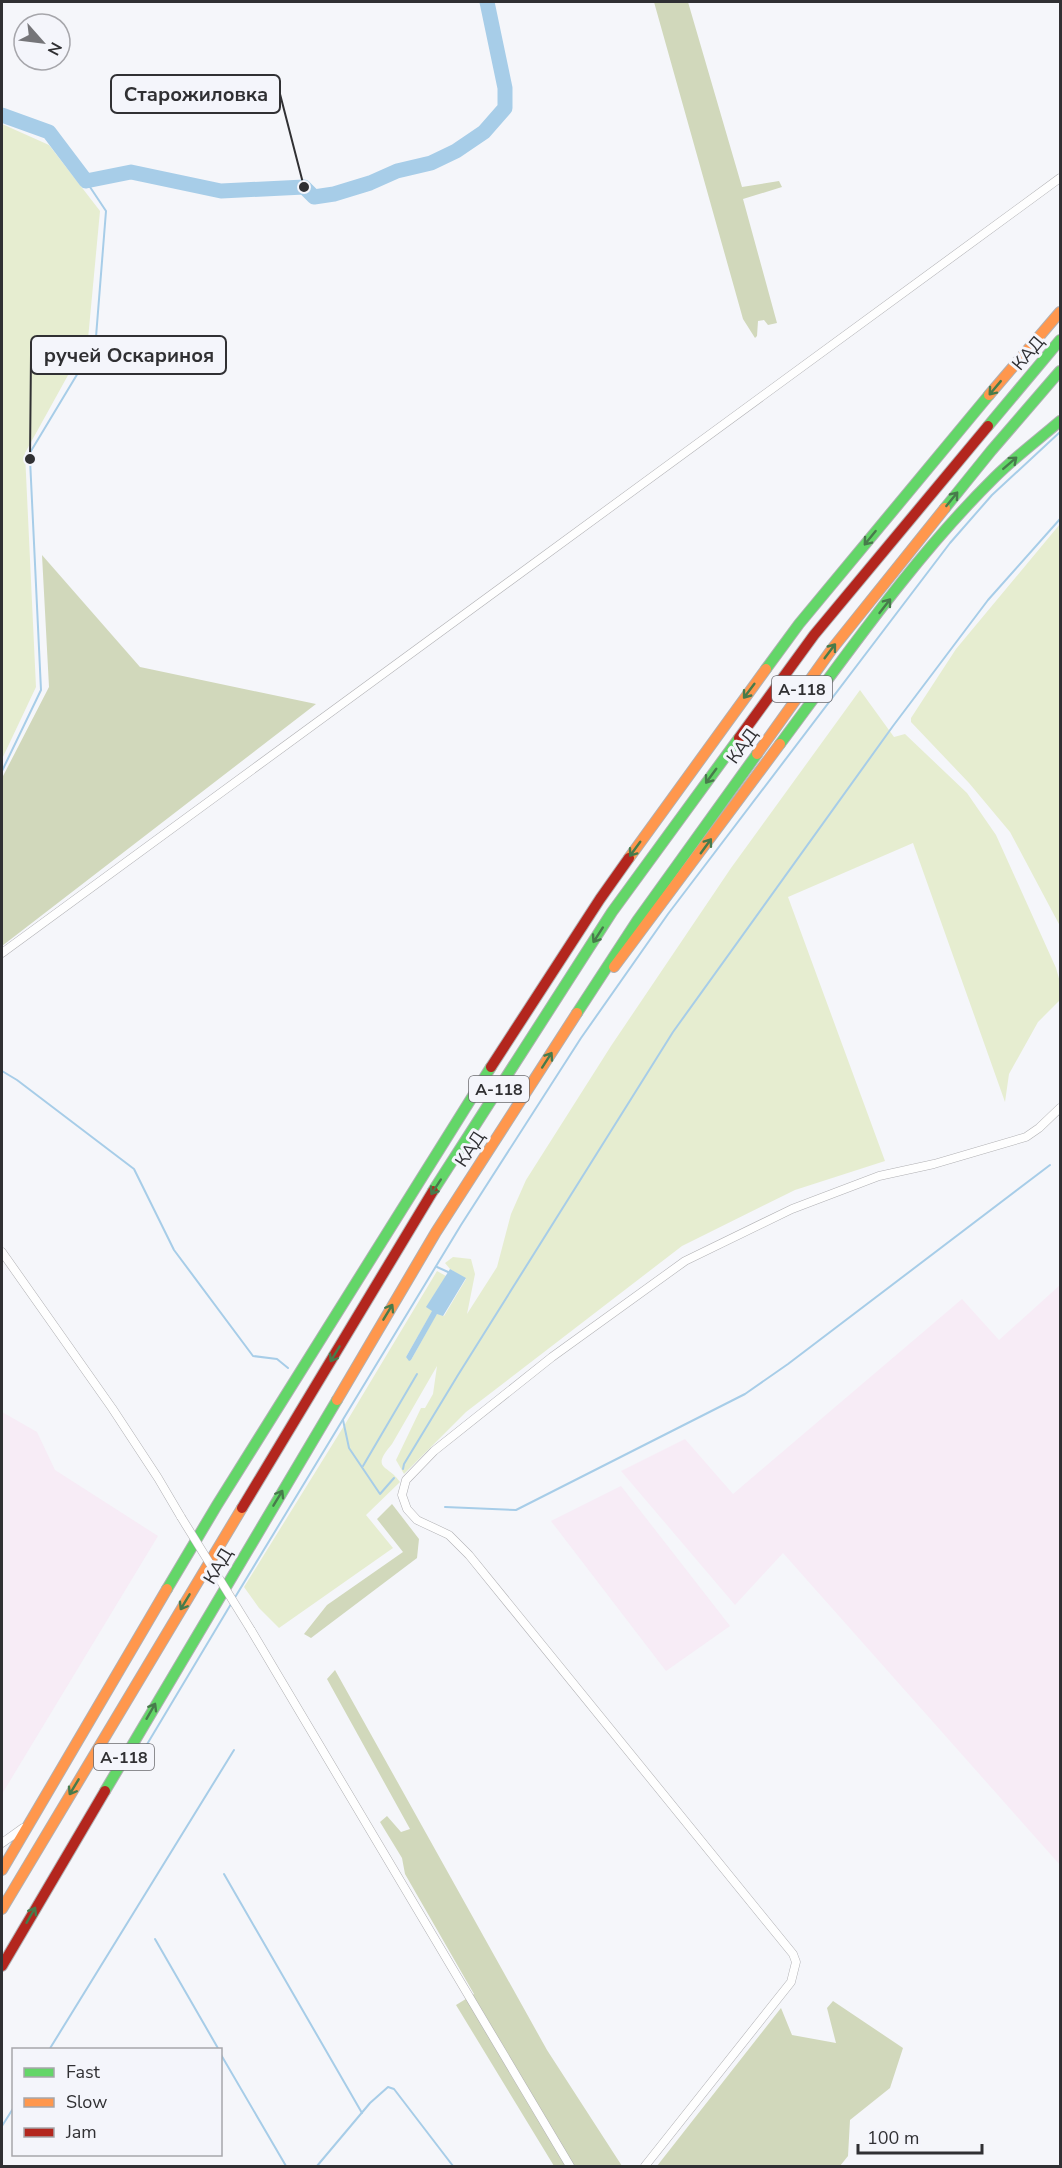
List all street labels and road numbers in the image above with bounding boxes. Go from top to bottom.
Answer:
street label: КАД [1006,331,1050,375]
road number: А-118 [772,676,832,702]
street label: КАД [721,723,763,769]
road number: А-118 [469,1076,529,1102]
street label: КАД [449,1126,491,1172]
street label: КАД [198,1543,238,1589]
road number: А-118 [94,1744,154,1770]

